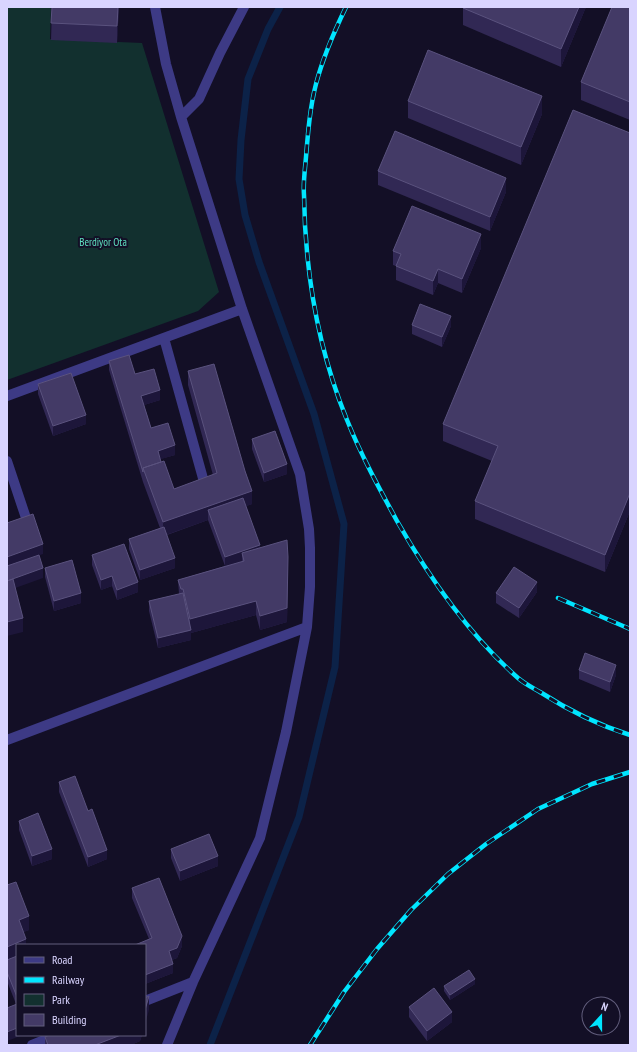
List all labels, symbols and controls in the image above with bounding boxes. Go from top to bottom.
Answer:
park label: Berdiyor Ota [79,235,127,249]
legend [16,944,146,1036]
text: Road [52,952,72,967]
text: Railway [52,972,85,987]
text: Park [52,992,70,1007]
north arrow [581,996,621,1036]
text: N [599,999,610,1014]
text: Building [52,1012,87,1027]

